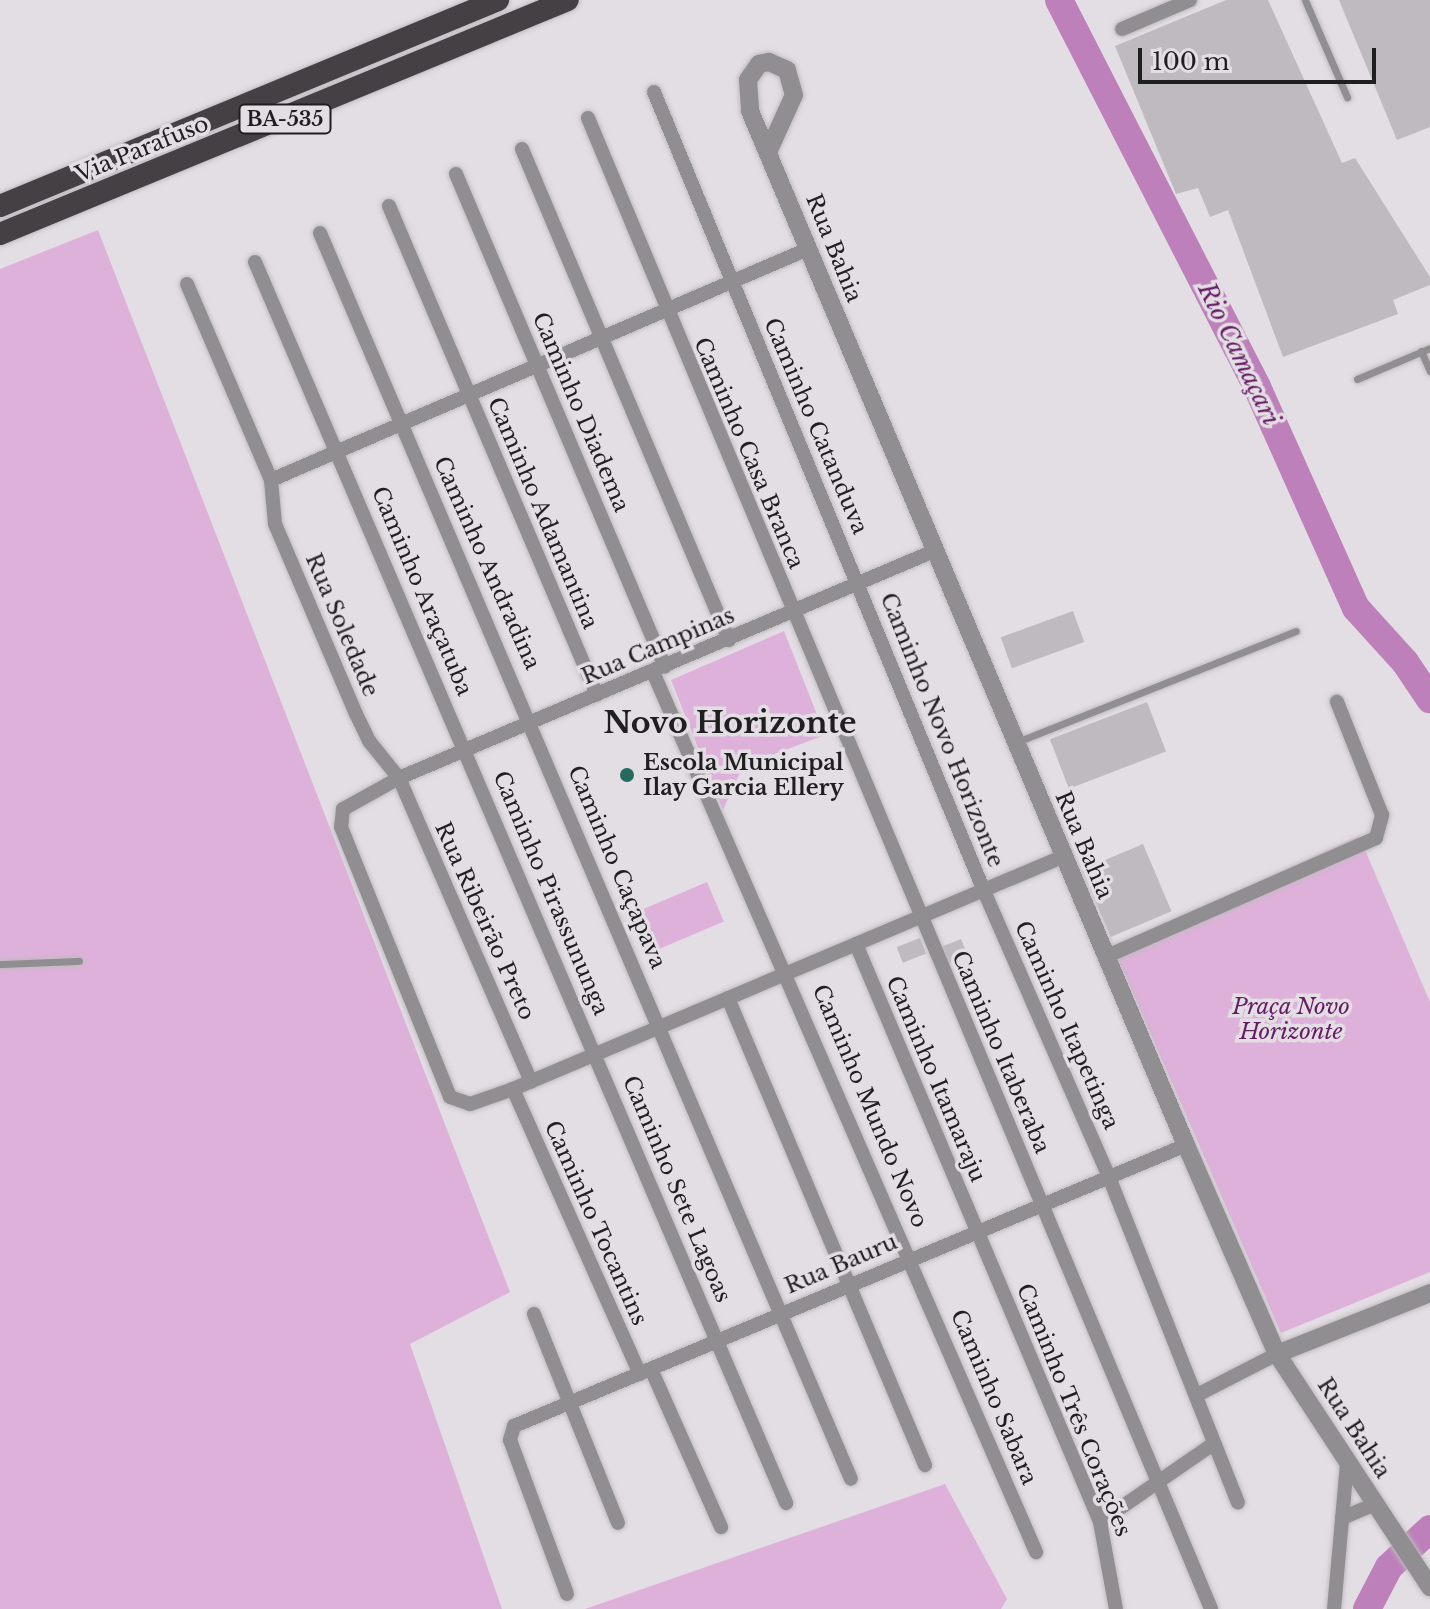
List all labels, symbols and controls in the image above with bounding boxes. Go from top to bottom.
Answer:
scale bar [1142,32,1380,82]
text: 100 m [1152,47,1230,76]
road number: BA-535 [237,103,333,135]
street label: Via Parafuso [72,110,212,188]
street label: Rua Bahia [800,190,868,306]
water label: Rio Camaçari [1192,278,1286,430]
street label: Caminho Diadema [527,308,635,516]
street label: Caminho Catanduva [758,314,874,538]
street label: Caminho Casa Branca [688,333,810,573]
street label: Caminho Adamantina [482,393,604,633]
street label: Caminho Andradina [428,452,546,674]
street label: Caminho Araçatuba [366,482,478,700]
street label: Rua Soledade [300,549,384,701]
street label: Caminho Novo Horizonte [875,589,1009,871]
street label: Rua Campinas [577,602,739,690]
district label: Novo Horizonte [603,705,857,741]
place label: Escola Municipal Ilay Garcia Ellery [643,749,844,800]
street label: Caminho Caçapava [562,762,672,972]
marker: Escola Municipal Ilay Garcia Ellery [618,766,636,784]
street label: Caminho Pirassununga [488,767,614,1019]
street label: Rua Bahia [1049,787,1119,903]
street label: Rua Ribeirão Preto [429,818,541,1024]
street label: Caminho Itapetinga [1009,917,1125,1133]
street label: Caminho Itaberaba [946,947,1056,1157]
street label: Caminho Itamaraju [881,972,991,1186]
street label: Caminho Mundo Novo [807,981,933,1231]
park label: Praça Novo Horizonte [1232,993,1350,1044]
street label: Caminho Sete Lagoas [617,1072,737,1306]
street label: Caminho Tocantins [539,1116,653,1330]
street label: Rua Bauru [781,1228,901,1300]
street label: Caminho Três Corações [1011,1280,1137,1540]
street label: Caminho Sabara [945,1306,1043,1488]
street label: Rua Bahia [1312,1373,1396,1483]

